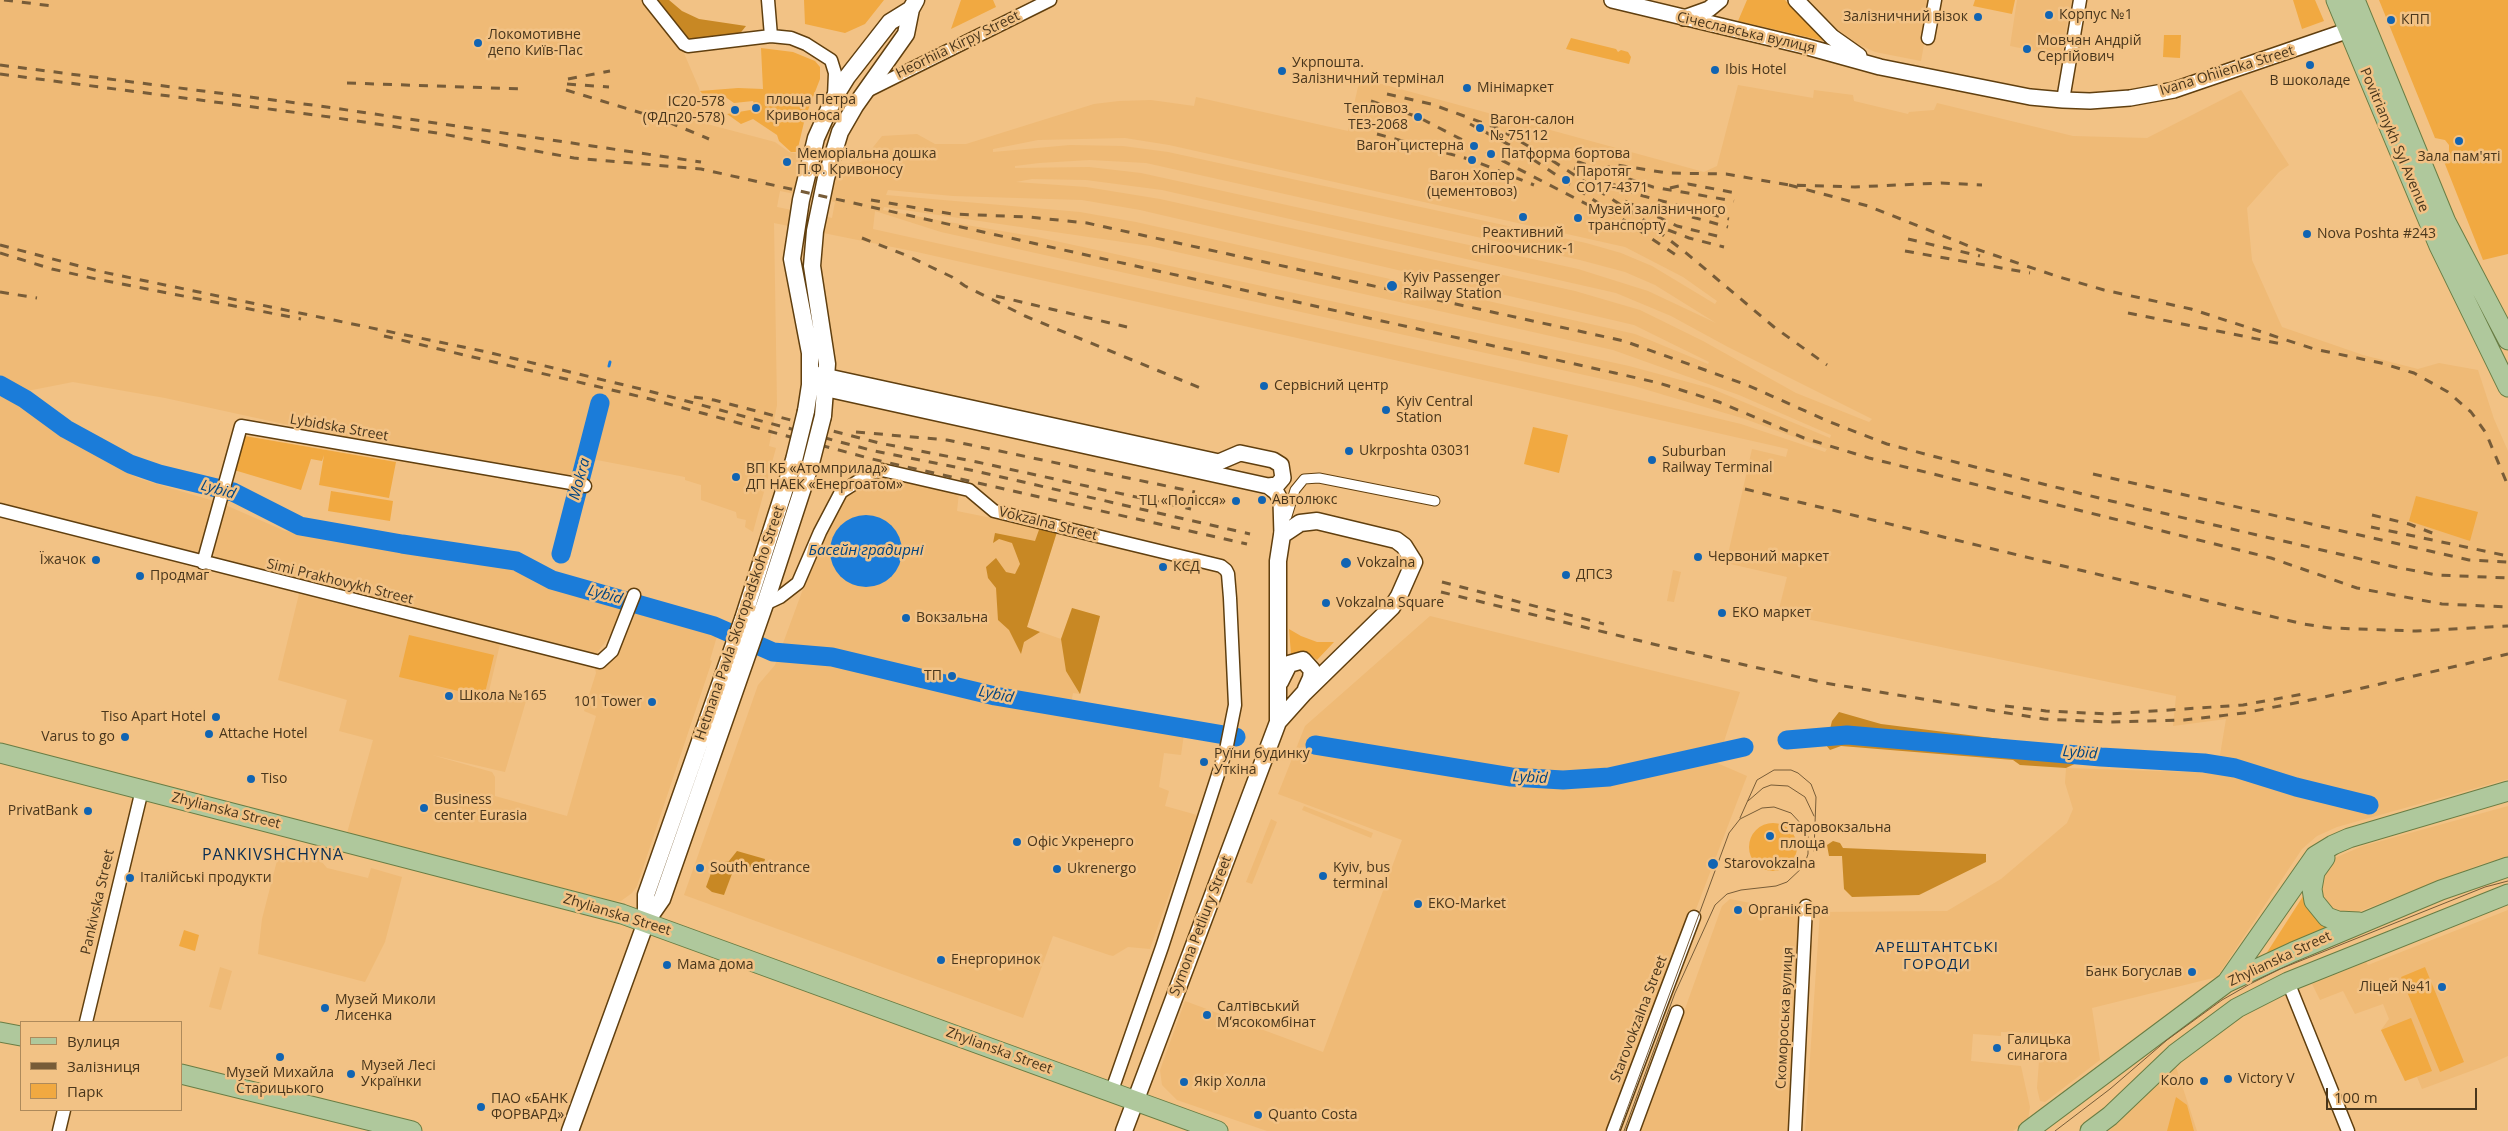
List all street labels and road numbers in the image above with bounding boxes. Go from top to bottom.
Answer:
street label: Heorhiia Kirpy Street [893,8,1023,82]
street label: Січеславська вулиця [1675,9,1817,57]
street label: Ivana Ohiienka Street [2158,43,2296,99]
street label: Povitrianykh Syl Avenue [2356,65,2432,215]
street label: Lybidska Street [289,411,389,445]
street label: Hetmana Pavla Skoropadskoho Street [692,504,788,742]
street label: Vokzalna Street [997,504,1099,544]
street label: Simi Prakhovykh Street [265,556,415,608]
street label: Zhylianska Street [170,789,282,833]
street label: Pankivska Street [78,848,118,956]
street label: Symona Petliury Street [1167,854,1235,998]
street label: Zhylianska Street [561,891,673,939]
street label: Zhylianska Street [2226,928,2334,990]
street label: Скомороська вулиця [1773,947,1797,1089]
street label: Starovokzalna Street [1607,953,1671,1085]
street label: Zhylianska Street [944,1024,1054,1078]

